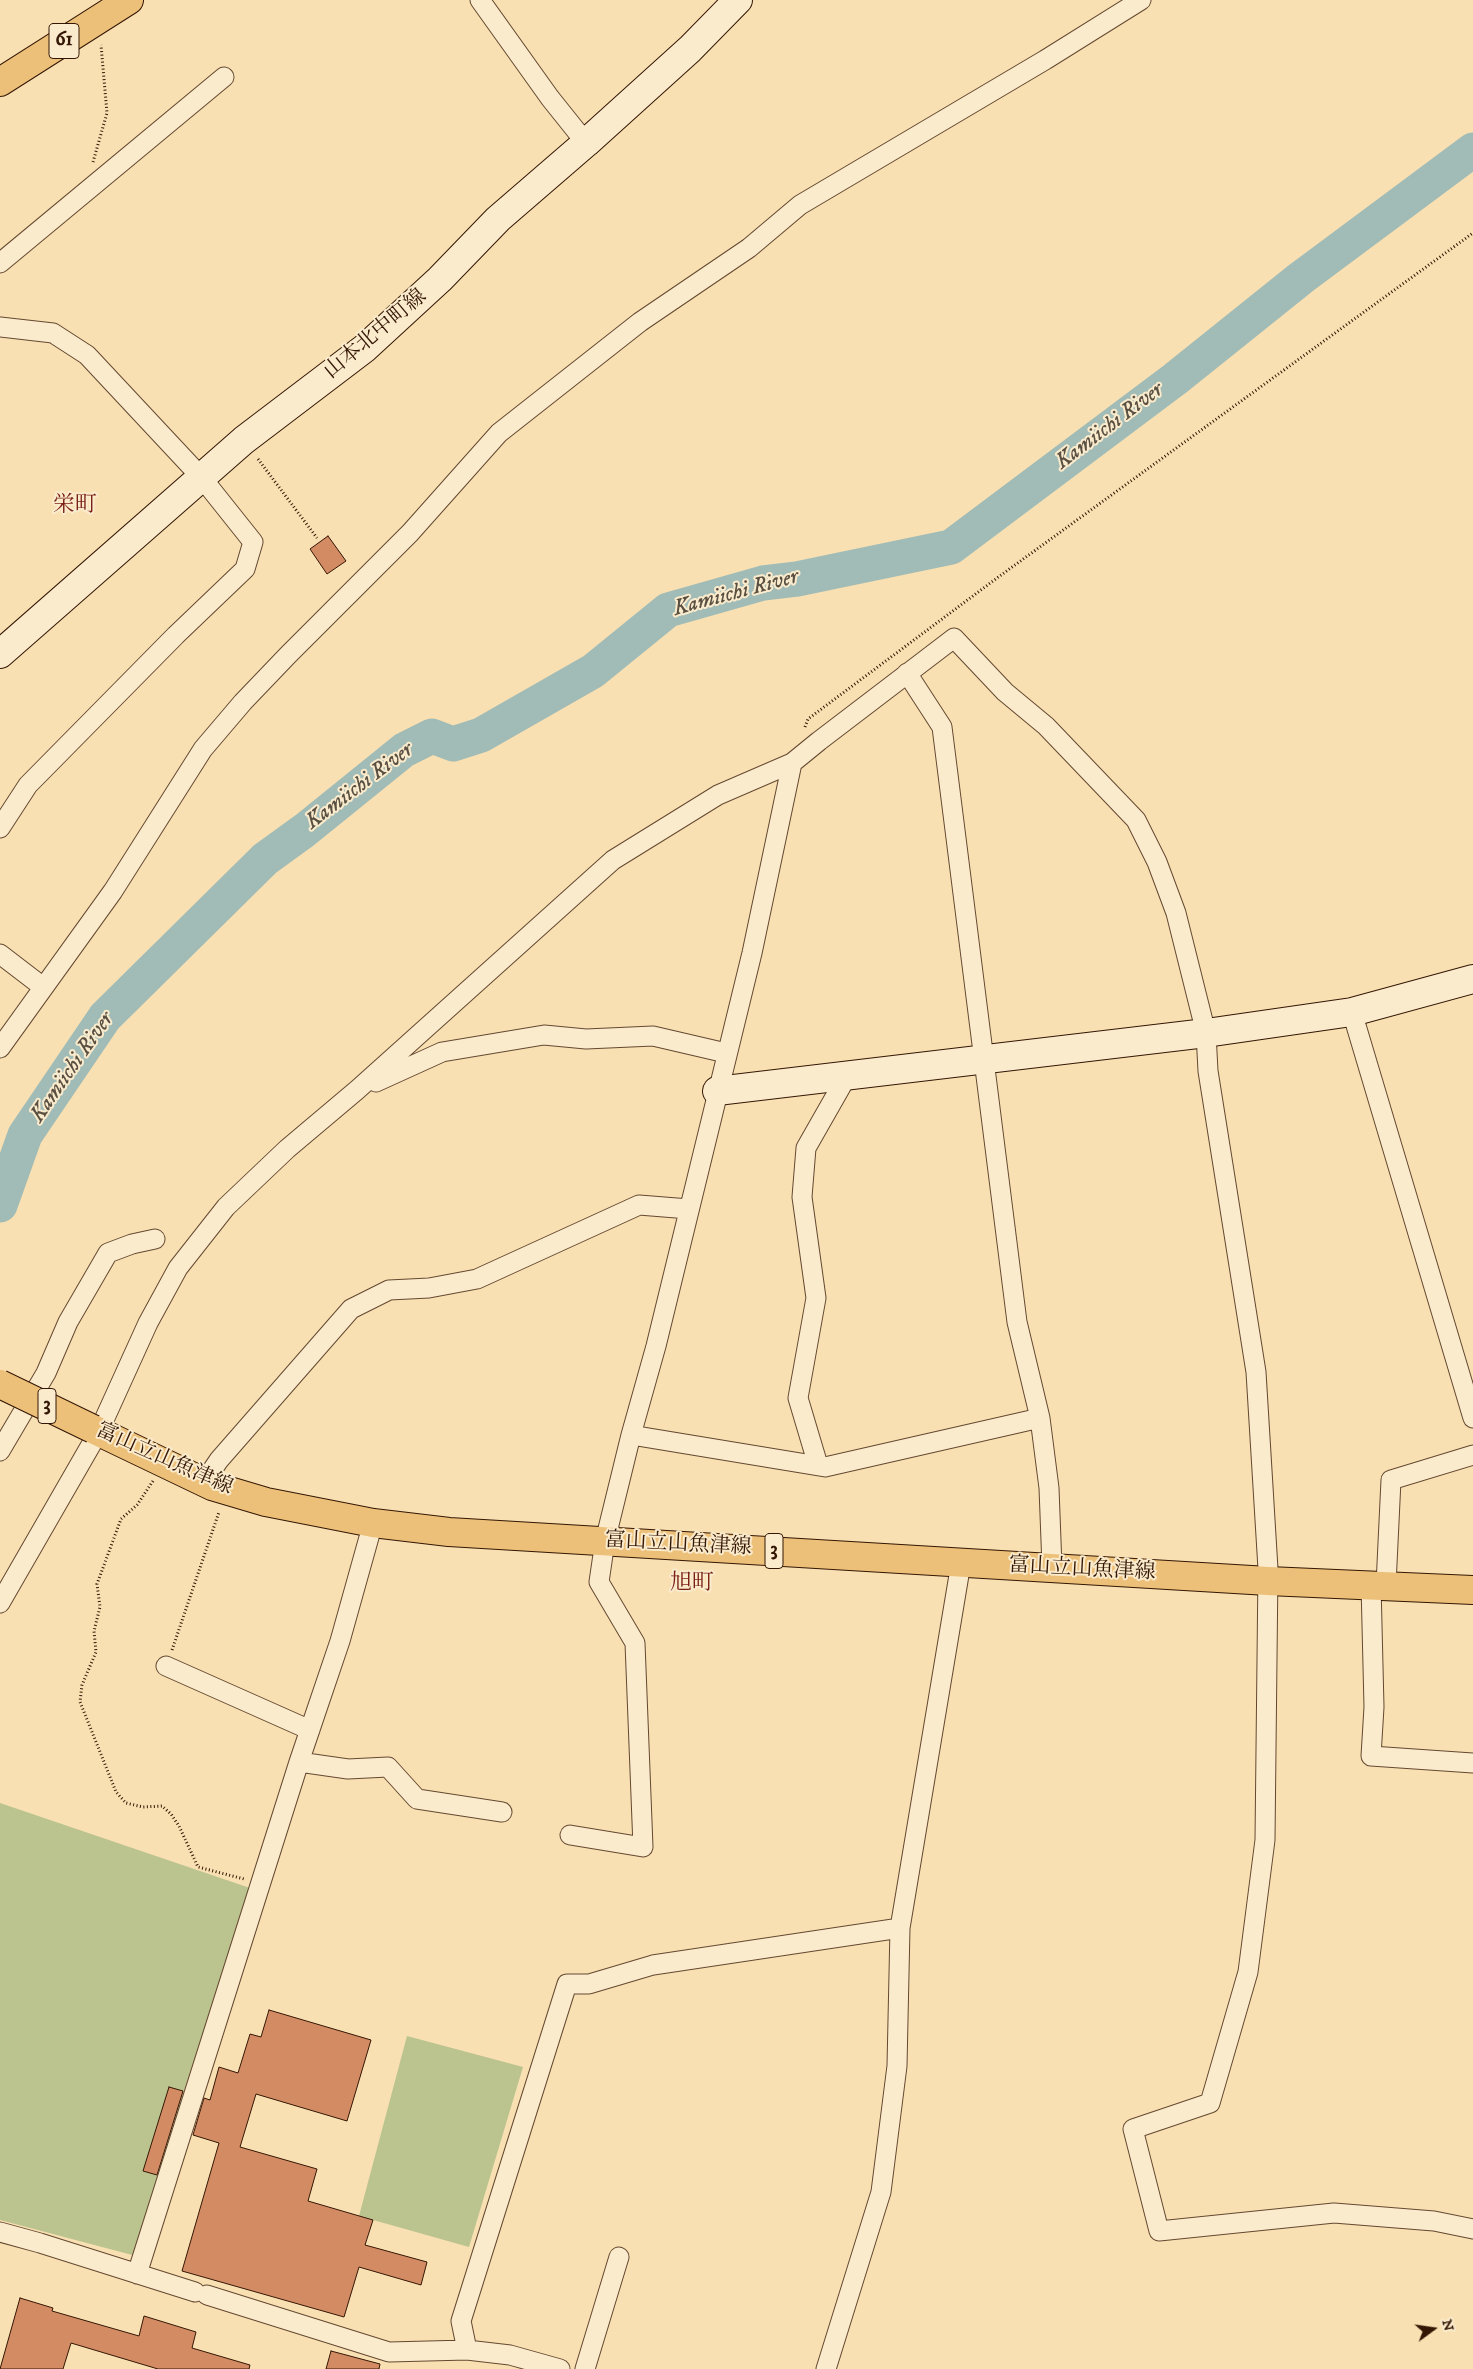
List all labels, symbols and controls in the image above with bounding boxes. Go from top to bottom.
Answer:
road number: 61 [49,23,79,58]
street label: 山本北中町線 [320,285,432,385]
water label: Kamiichi River [1051,378,1169,476]
district label: 栄町 [53,493,97,519]
water label: Kamiichi River [671,565,801,623]
water label: Kamiichi River [301,738,419,836]
water label: Kamiichi River [25,1008,121,1128]
road number: 3 [38,1388,56,1424]
street label: 富山立山魚津線 [92,1419,236,1501]
street label: 富山立山魚津線 [604,1529,752,1561]
road number: 3 [765,1534,783,1568]
street label: 富山立山魚津線 [1008,1554,1156,1586]
district label: 旭町 [670,1571,714,1597]
north arrow [1408,2304,1458,2354]
text: N [1437,2318,1458,2333]

